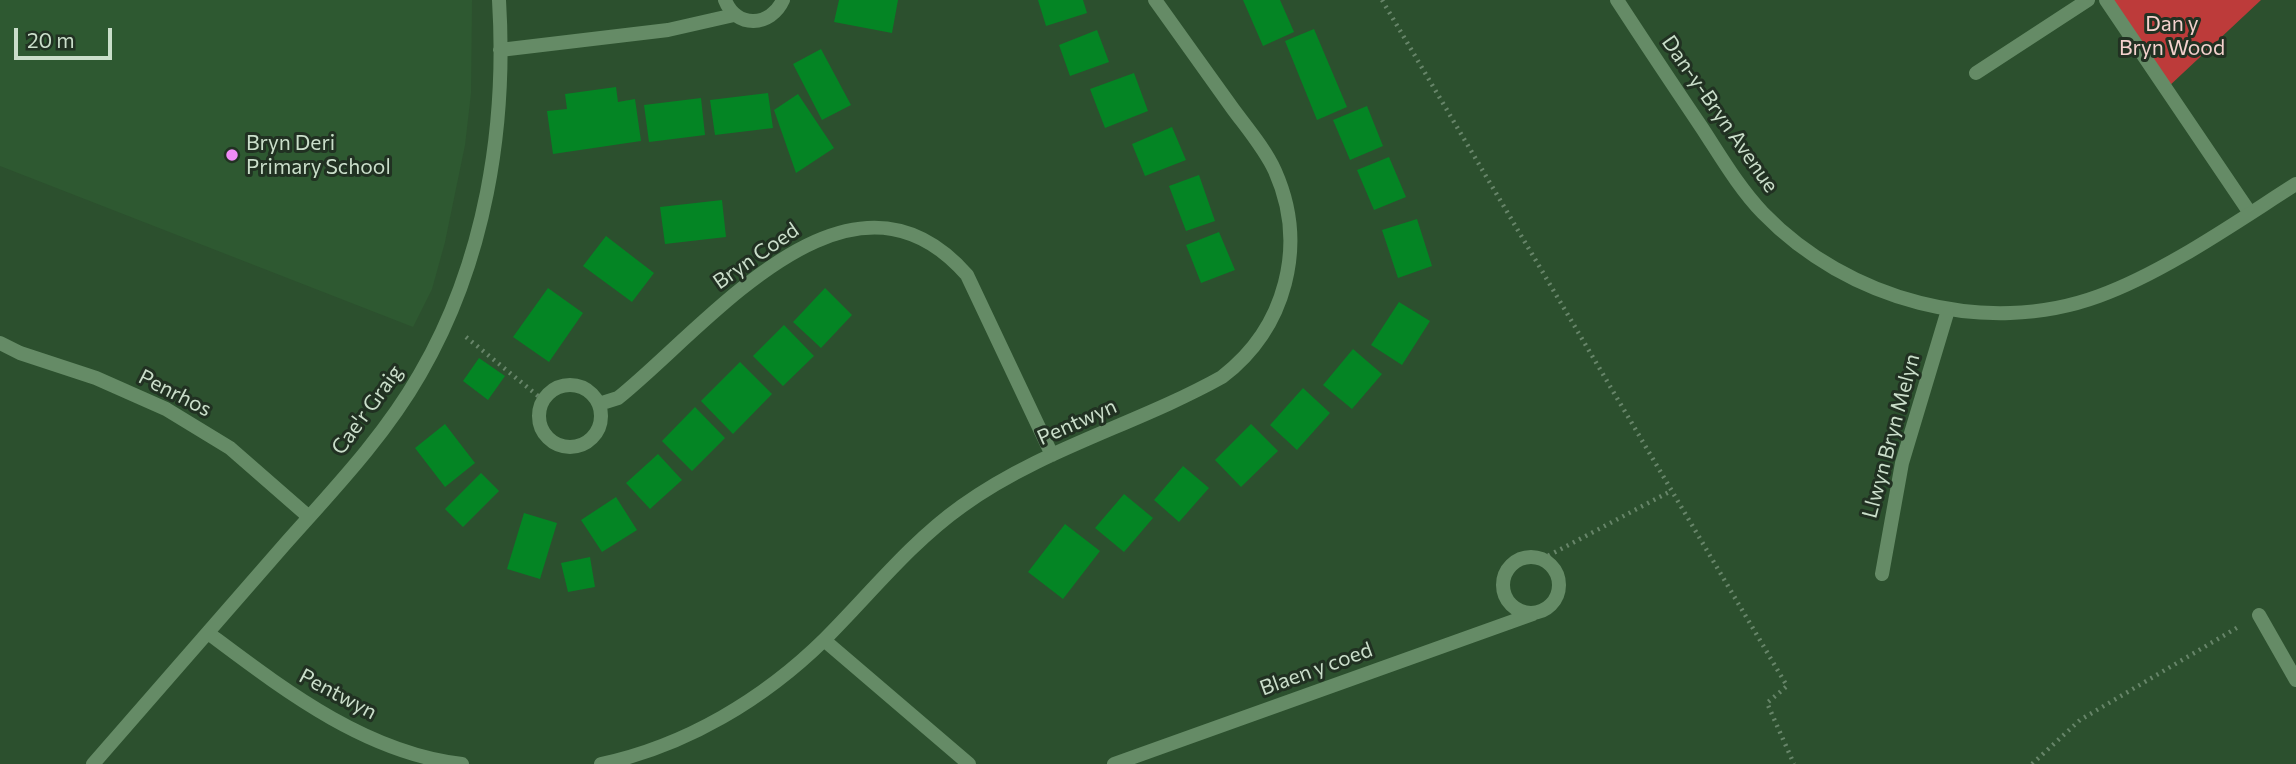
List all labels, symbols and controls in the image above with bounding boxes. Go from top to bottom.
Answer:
park label: Dan y Bryn Wood [2119,11,2225,61]
scale bar [18,14,116,58]
text: 20 m [27,27,75,52]
street label: Dan-y-Bryn Avenue [1656,31,1784,197]
place label: Bryn Deri Primary School [246,130,391,180]
marker: Bryn Deri Primary School [224,147,240,163]
street label: Bryn Coed [708,217,804,295]
street label: Llwyn Bryn Melyn [1857,351,1925,521]
street label: Cae'r Graig [326,360,408,460]
street label: Penrhos [134,364,216,422]
street label: Pentwyn [1033,393,1121,451]
street label: Blaen y coed [1256,637,1376,701]
street label: Pentwyn [295,663,381,725]

